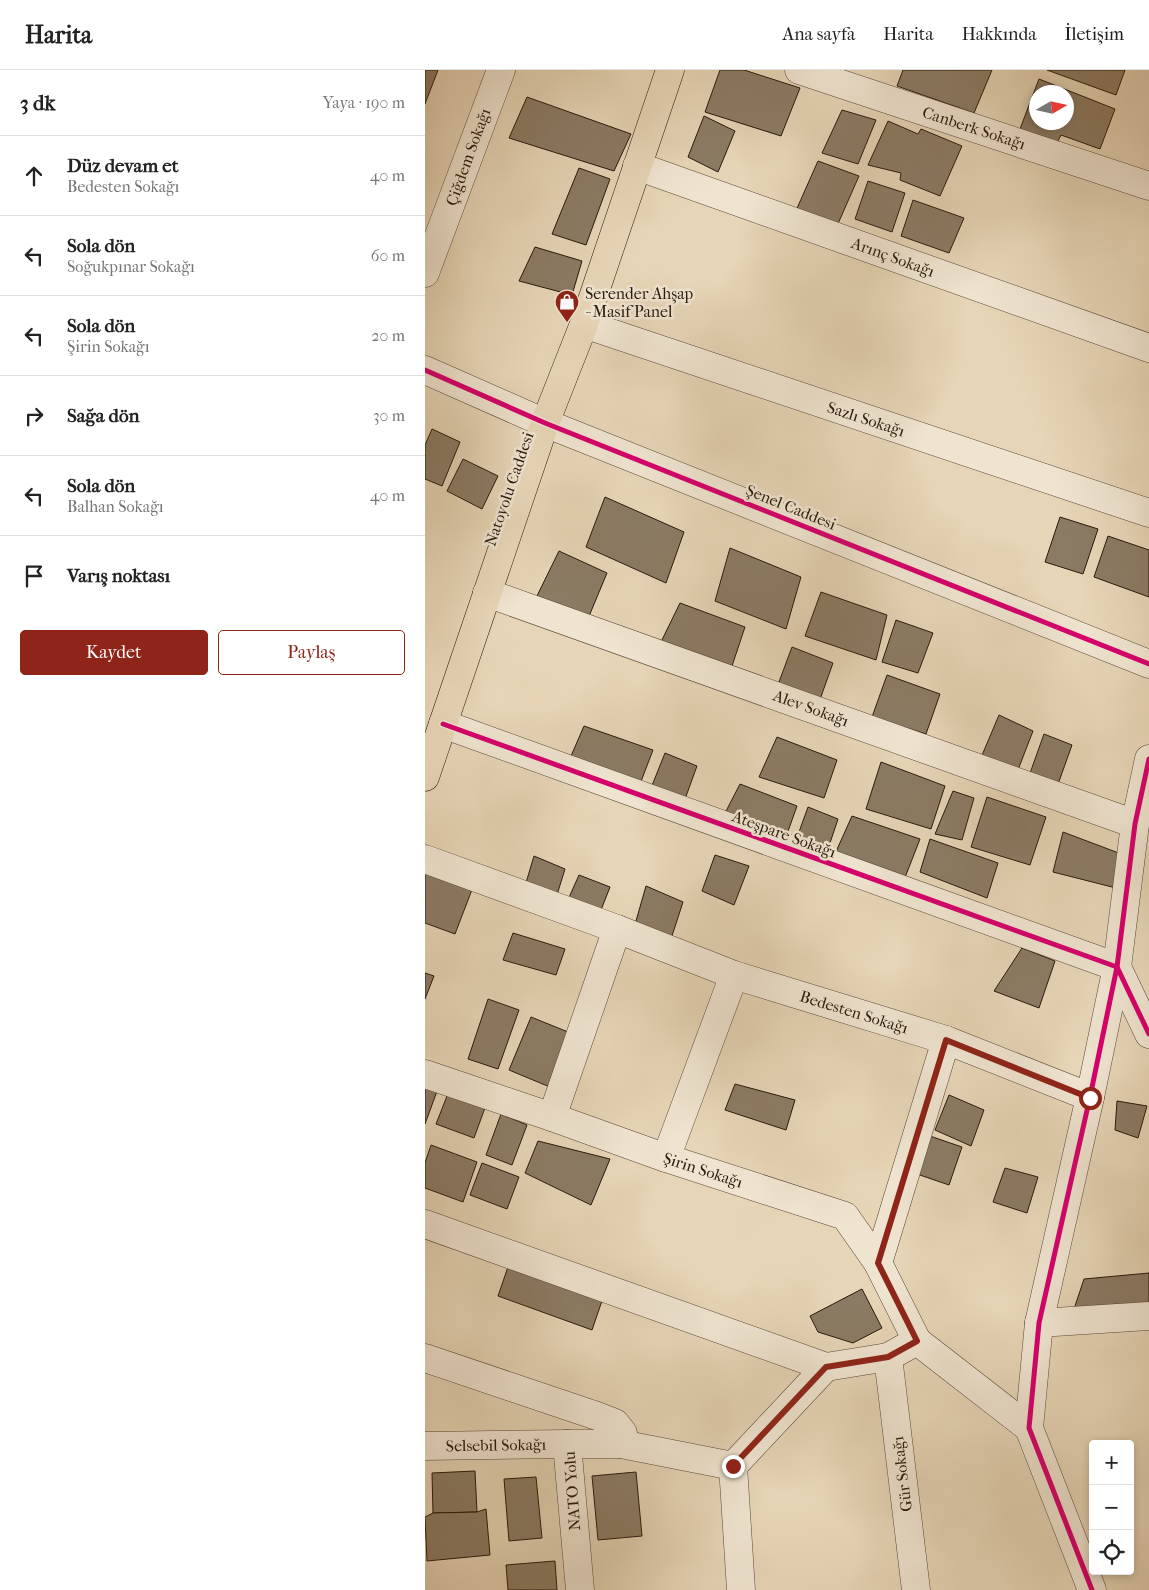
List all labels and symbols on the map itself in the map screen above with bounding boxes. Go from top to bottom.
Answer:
north arrow [1029,85,1074,130]
street label: Canberk Sokağı [920,102,1028,154]
street label: Çiğdem Sokağı [442,105,495,209]
street label: Arınç Sokağı [848,233,937,281]
place label: Serender Ahşap - Masif Panel [585,284,694,321]
shop icon: Serender Ahşap - Masif Panel [554,289,580,323]
street label: Sazlı Sokağı [825,398,907,441]
street label: Natoyolu Caddesi [481,429,538,549]
street label: Şenel Caddesi [743,480,839,534]
street label: Alev Sokağı [770,685,852,731]
street label: Ateşpare Sokağı [728,806,839,863]
street label: Bedesten Sokağı [798,986,911,1038]
route start [1079,1087,1102,1110]
street label: Şirin Sokağı [661,1148,745,1192]
street label: Selsebil Sokağı [446,1435,547,1455]
street label: Gür Sokağı [888,1435,916,1513]
street label: NATO Yolu [560,1451,584,1531]
route end [722,1455,745,1478]

